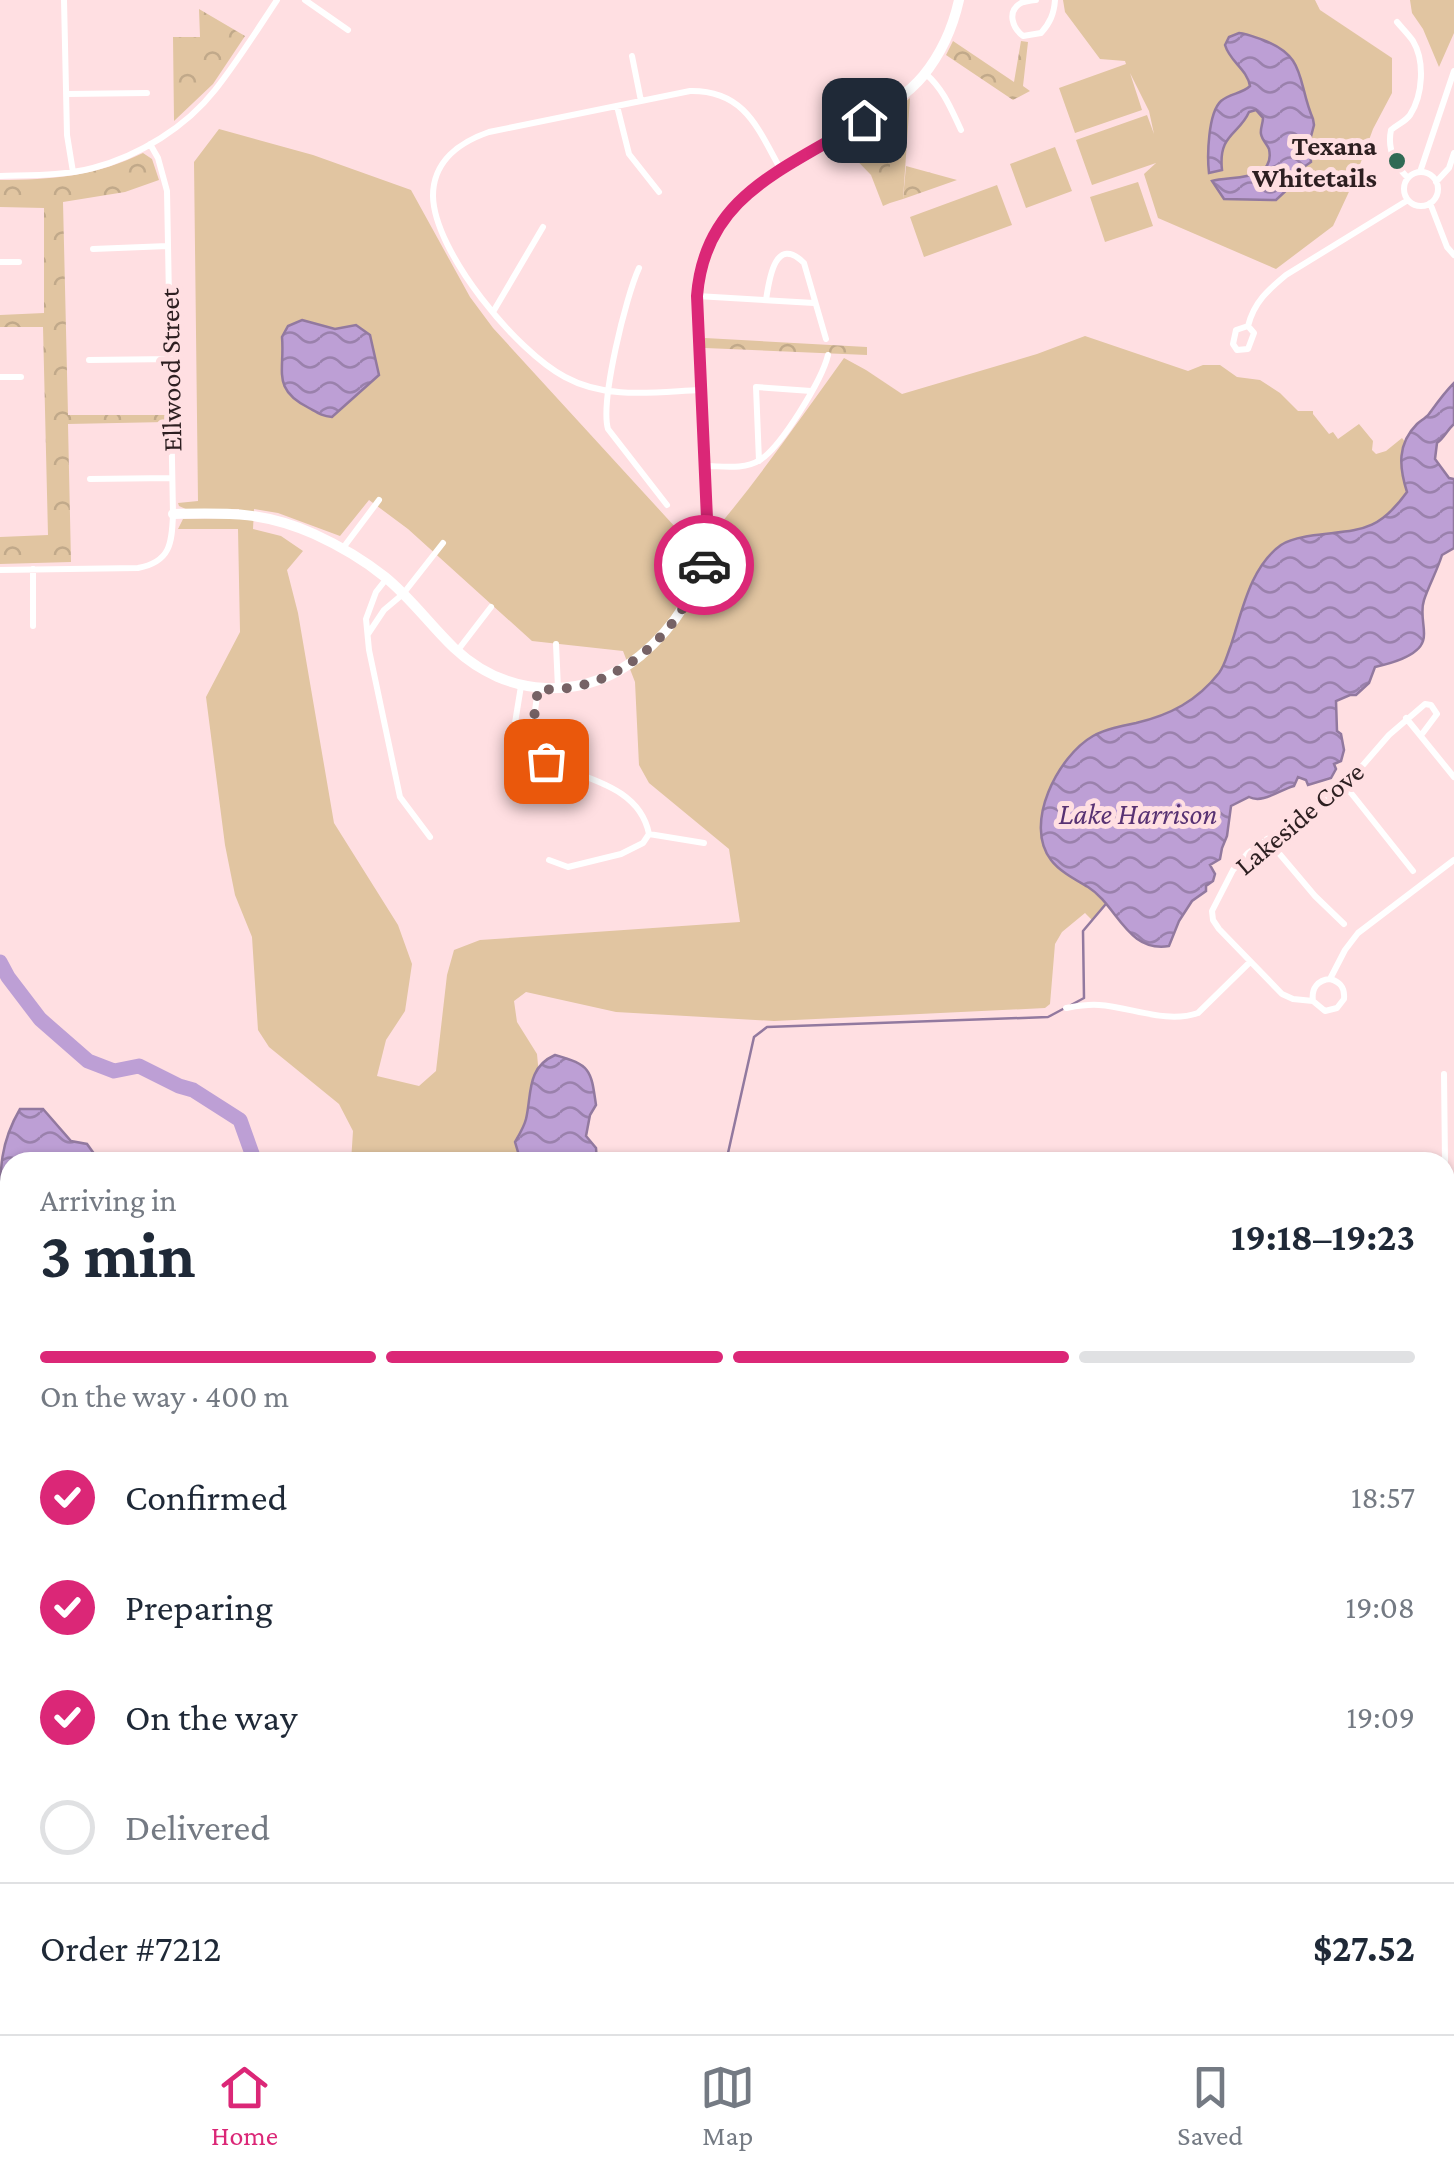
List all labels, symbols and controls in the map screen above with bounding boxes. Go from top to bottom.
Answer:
pin [822,78,907,163]
icon: home [837,93,892,148]
place label: Texana Whitetails [1251,130,1377,193]
marker: Texana Whitetails [1386,150,1408,172]
street label: Ellwood Street [154,287,187,452]
courier [654,515,754,615]
icon: car [677,538,732,593]
pin [504,719,589,804]
icon: bag [519,734,574,789]
street label: Lakeside Cove [1229,756,1370,881]
water label: Lake Harrison [1058,797,1218,830]
text: Arriving in [40,1182,177,1218]
text: 19:18–19:23 [1231,1216,1415,1258]
text: 3 min [40,1219,195,1291]
text: On the way · 400 m [40,1378,289,1414]
icon: check [40,1470,95,1525]
text: Confirmed [125,1476,288,1518]
text: 18:57 [1351,1479,1415,1515]
icon: check [40,1580,95,1635]
text: Preparing [125,1586,273,1628]
text: 19:08 [1346,1589,1415,1625]
icon: check [40,1690,95,1745]
text: On the way [125,1696,297,1738]
text: 19:09 [1346,1699,1415,1735]
text: Delivered [125,1806,270,1848]
text: Order #7212 [40,1927,221,1969]
text: $27.52 [1313,1927,1415,1969]
tab: Home [211,2060,278,2151]
tab: Map [700,2060,755,2151]
tab: Saved [1177,2060,1243,2151]

